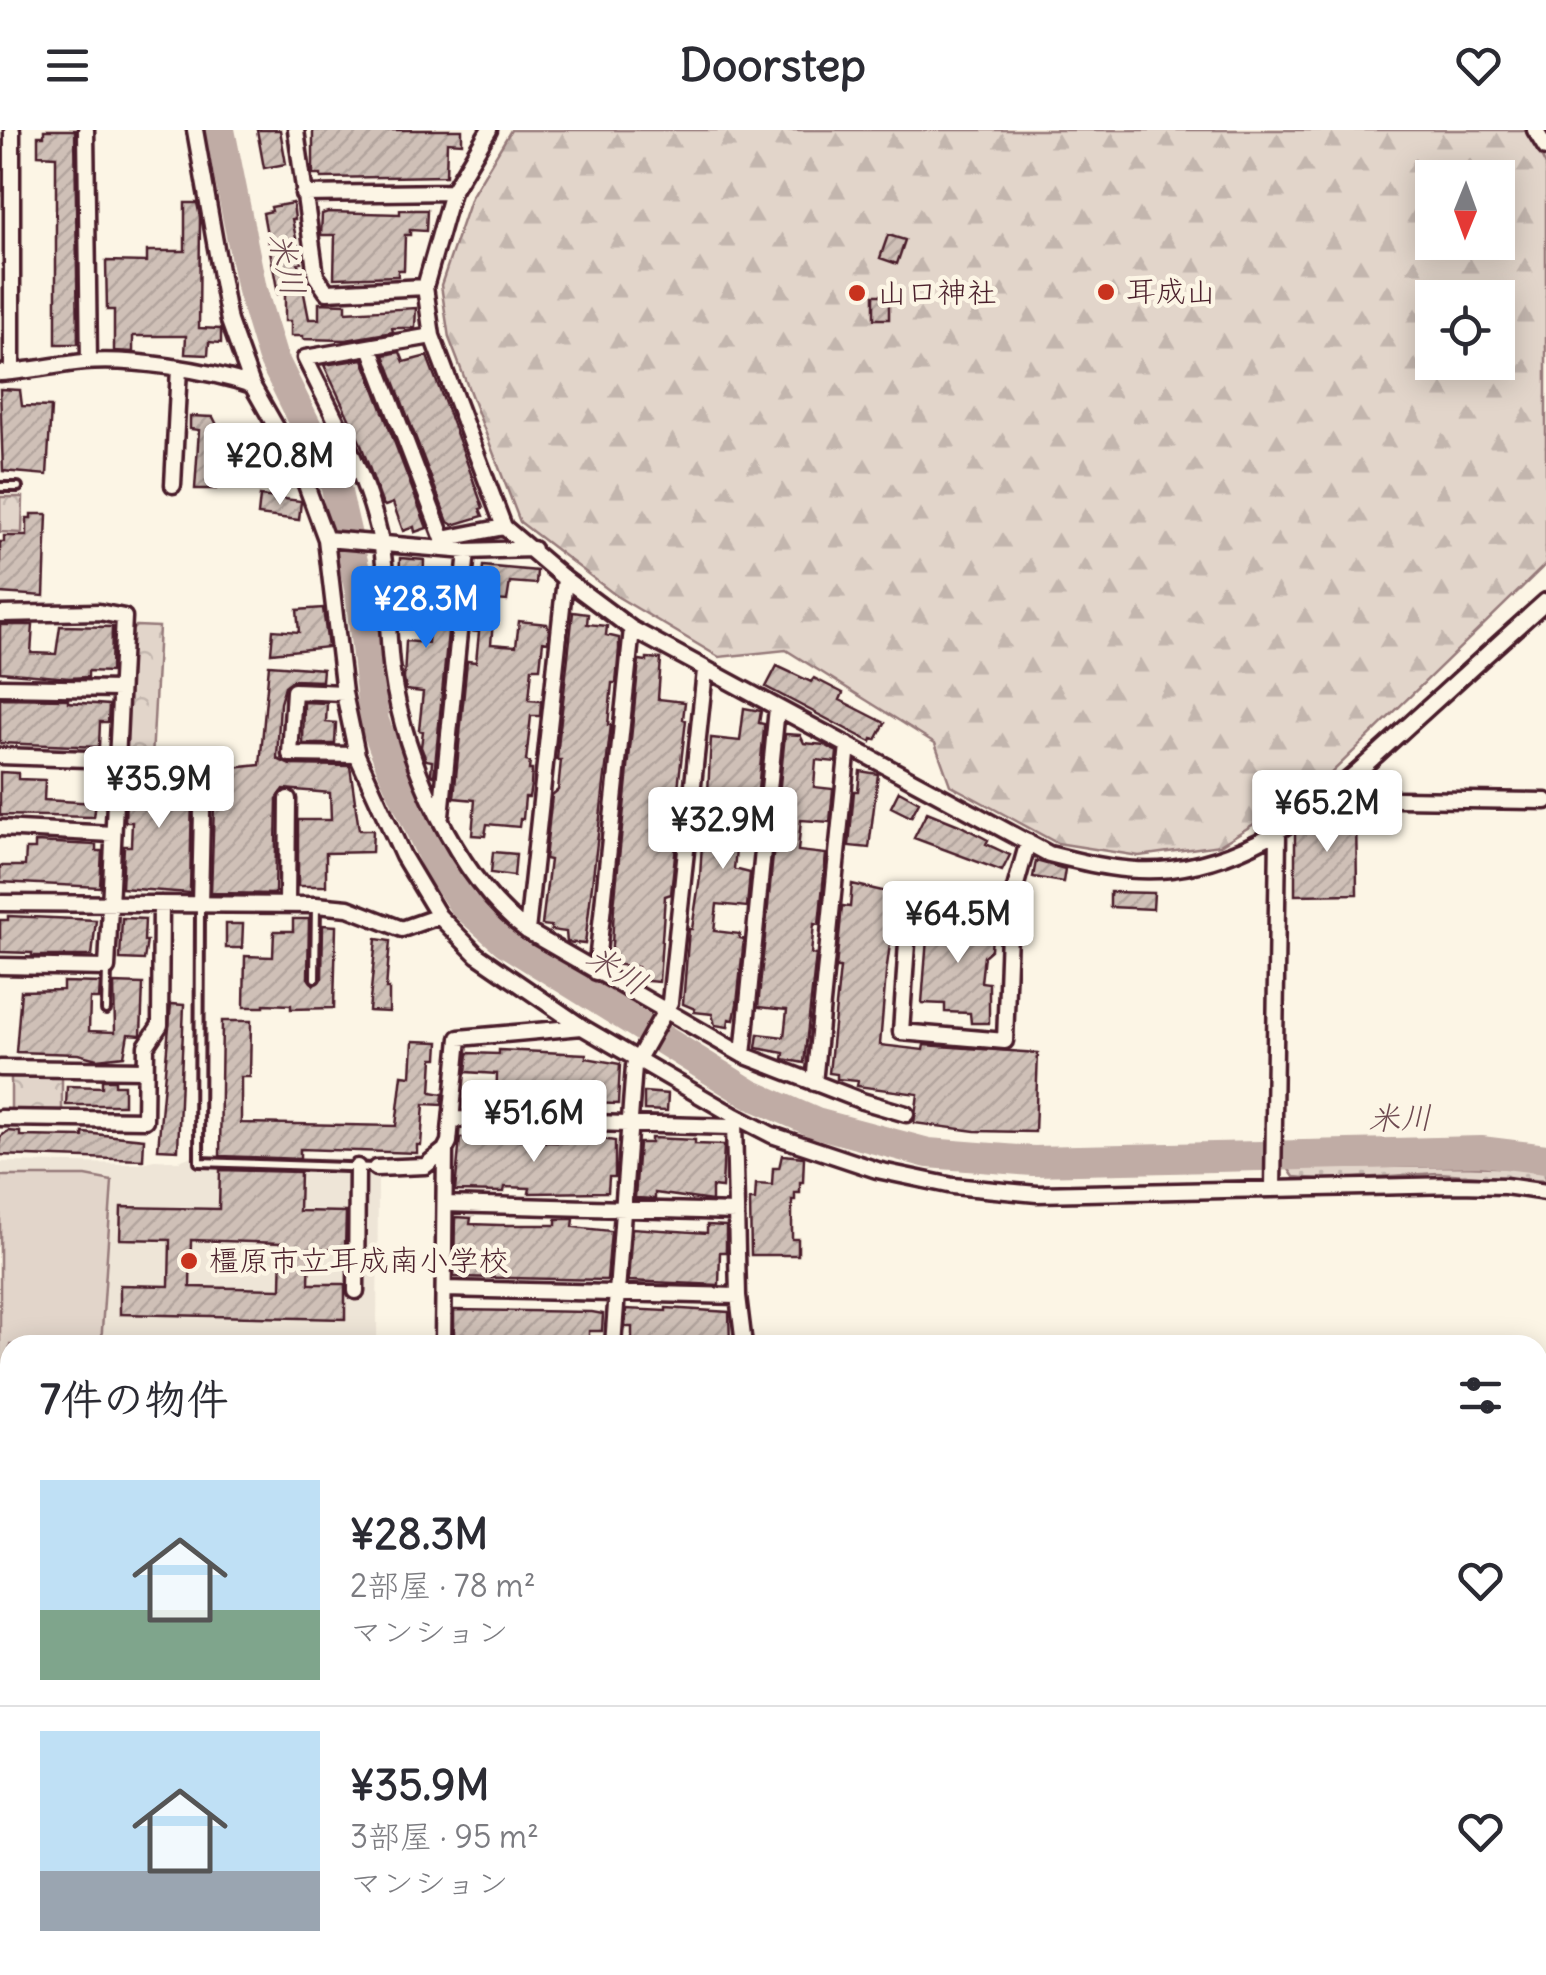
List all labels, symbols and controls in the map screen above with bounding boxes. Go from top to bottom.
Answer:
text: Doorstep [680,37,866,93]
icon: menu [40,38,95,93]
icon: heart [1451,38,1506,93]
north arrow [1415,160,1515,260]
map controls [1415,160,1515,380]
water label: 米川 [260,228,315,300]
place label: 耳成山 [1126,272,1216,310]
place label: 山口神社 [877,273,997,311]
button: locate [1415,280,1515,380]
marker: 耳成山 [1095,281,1117,303]
marker: 山口神社 [846,282,868,304]
pin: ¥20.8M [199,423,361,508]
text: ¥20.8M [226,435,334,476]
pin: ¥28.3M [345,566,507,651]
text: ¥28.3M [373,578,479,619]
pin: ¥35.9M [78,746,240,831]
text: ¥35.9M [106,758,212,799]
pin: ¥65.2M [1246,770,1408,855]
text: ¥65.2M [1274,782,1380,823]
pin: ¥32.9M [642,787,804,872]
text: ¥32.9M [670,799,776,840]
pin: ¥64.5M [877,881,1039,966]
text: ¥64.5M [905,893,1011,934]
water label: 米川 [579,935,655,1004]
pin: ¥51.6M [453,1080,615,1165]
text: ¥51.6M [484,1092,584,1133]
water label: 米川 [1368,1096,1432,1139]
place label: 橿原市立耳成南小学校 [209,1241,509,1279]
marker: 橿原市立耳成南小学校 [178,1250,200,1272]
icon: filters [1453,1368,1508,1423]
text: 7件の物件 [40,1373,229,1425]
text: ¥28.3M [350,1508,488,1560]
icon: home [120,1520,240,1640]
icon: heart [1453,1553,1508,1608]
text: 2部屋 · 78 m² [350,1565,536,1606]
text: マンション [350,1611,509,1652]
text: ¥35.9M [350,1759,490,1811]
icon: home [120,1771,240,1891]
icon: heart [1453,1804,1508,1859]
text: 3部屋 · 95 m² [350,1816,539,1857]
text: マンション [350,1862,509,1903]

